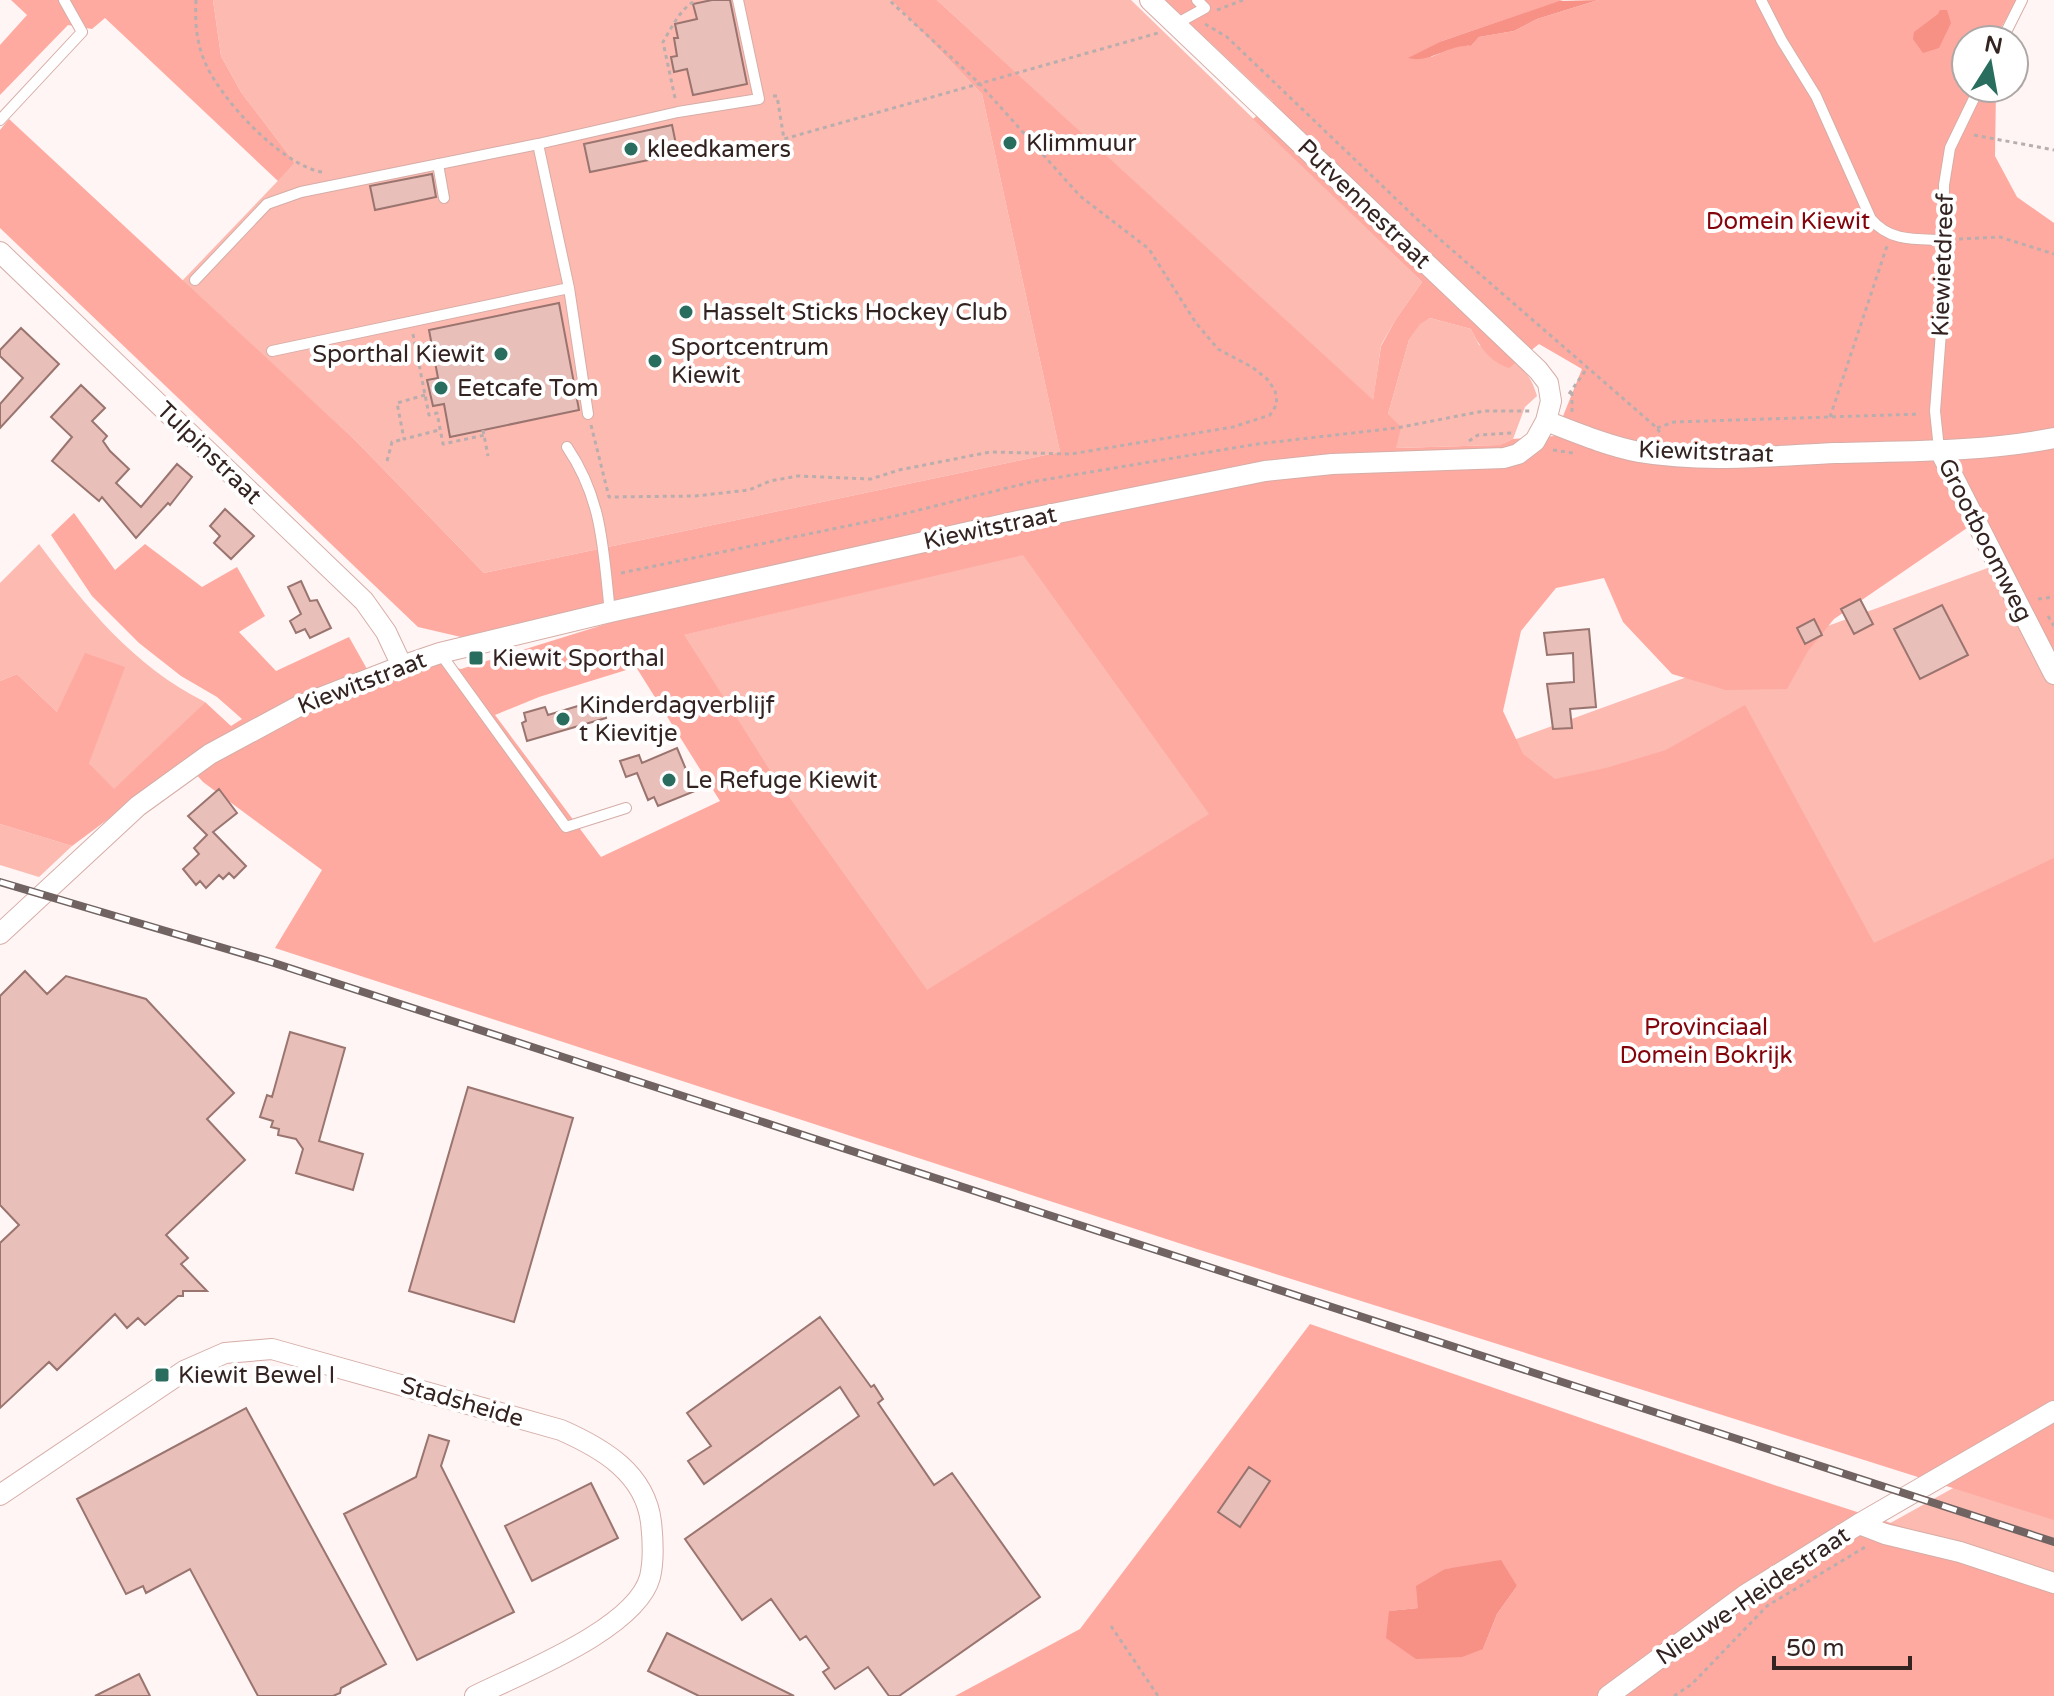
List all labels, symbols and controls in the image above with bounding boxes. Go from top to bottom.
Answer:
north arrow [1950,24,2030,104]
text: N [1982,31,2005,60]
place label: Klimmuur [1026,129,1137,158]
street label: Putvennestraat [1291,133,1437,275]
marker: Klimmuur [1001,134,1019,152]
place label: kleedkamers [647,135,791,164]
marker: kleedkamers [622,140,640,158]
street label: Kiewietdreef [1926,192,1960,337]
park label: Domein Kiewit [1706,207,1870,236]
place label: Hasselt Sticks Hockey Club [702,298,1008,327]
marker: Hasselt Sticks Hockey Club [677,303,695,321]
place label: Sportcentrum Kiewit [671,333,829,390]
place label: Sporthal Kiewit [312,340,485,369]
marker: Sporthal Kiewit [492,345,510,363]
marker: Sportcentrum Kiewit [646,352,664,370]
place label: Eetcafe Tom [457,374,599,403]
marker: Eetcafe Tom [432,379,450,397]
street label: Tulpinstraat [150,396,268,510]
street label: Kiewitstraat [1638,435,1774,469]
street label: Grootboomweg [1931,454,2039,626]
street label: Kiewitstraat [921,500,1059,556]
place label: Kiewit Sporthal [492,644,665,673]
street label: Kiewitstraat [294,645,430,721]
marker: Kiewit Sporthal [467,649,485,667]
place label: Kinderdagverblijf t Kievitje [579,691,776,748]
marker: Kinderdagverblijf t Kievitje [554,710,572,728]
place label: Le Refuge Kiewit [685,766,878,795]
marker: Le Refuge Kiewit [660,771,678,789]
park label: Provinciaal Domein Bokrijk [1619,1013,1793,1070]
place label: Kiewit Bewel I [178,1361,335,1390]
marker: Kiewit Bewel I [153,1366,171,1384]
street label: Stadsheide [397,1371,527,1433]
street label: Nieuwe-Heidestraat [1651,1520,1855,1672]
scale bar [1774,1620,1910,1670]
text: 50 m [1786,1634,1844,1663]

